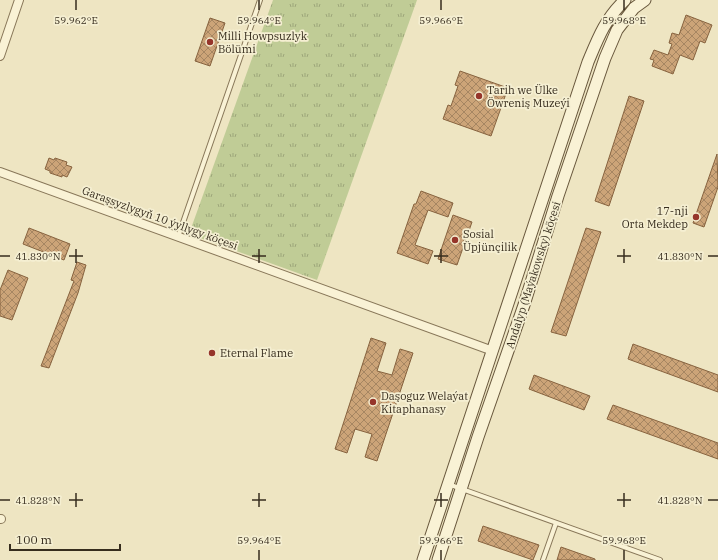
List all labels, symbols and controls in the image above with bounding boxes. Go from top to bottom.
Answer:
text: 59.962°E [54,14,98,27]
text: 59.964°E [237,14,281,27]
text: 59.966°E [419,14,463,27]
text: 59.968°E [602,14,646,27]
place label: Milli Howpsuzlyk Bölümi [218,29,308,56]
marker: Milli Howpsuzlyk Bölümi [205,37,215,47]
place label: Tarih we Ülke Öwreniş Muzeýi [487,83,570,110]
marker: Tarih we Ülke Öwreniş Muzeýi [474,91,484,101]
street label: Garaşsyzlygyň 10 ýyllygy köçesi [80,183,240,253]
street label: Andalyp (Maýakowsky) köçesi [503,199,564,350]
place label: 17-nji Orta Mekdep [622,204,689,231]
marker: 17-nji Orta Mekdep [691,212,701,222]
place label: Sosial Üpjünçilik [463,227,518,254]
marker: Sosial Üpjünçilik [450,235,460,245]
text: 41.830°N [15,250,61,263]
text: 41.830°N [657,250,703,263]
place label: Eternal Flame [220,346,293,360]
marker: Eternal Flame [207,348,217,358]
place label: Daşoguz Welaýat Kitaphanasy [381,389,468,416]
marker: Daşoguz Welaýat Kitaphanasy [368,397,378,407]
text: 41.828°N [15,494,61,507]
text: 41.828°N [657,494,703,507]
scale bar [10,526,120,552]
text: 100 m [16,532,52,547]
text: 59.964°E [237,534,281,547]
text: 59.966°E [419,534,463,547]
text: 59.968°E [602,534,646,547]

